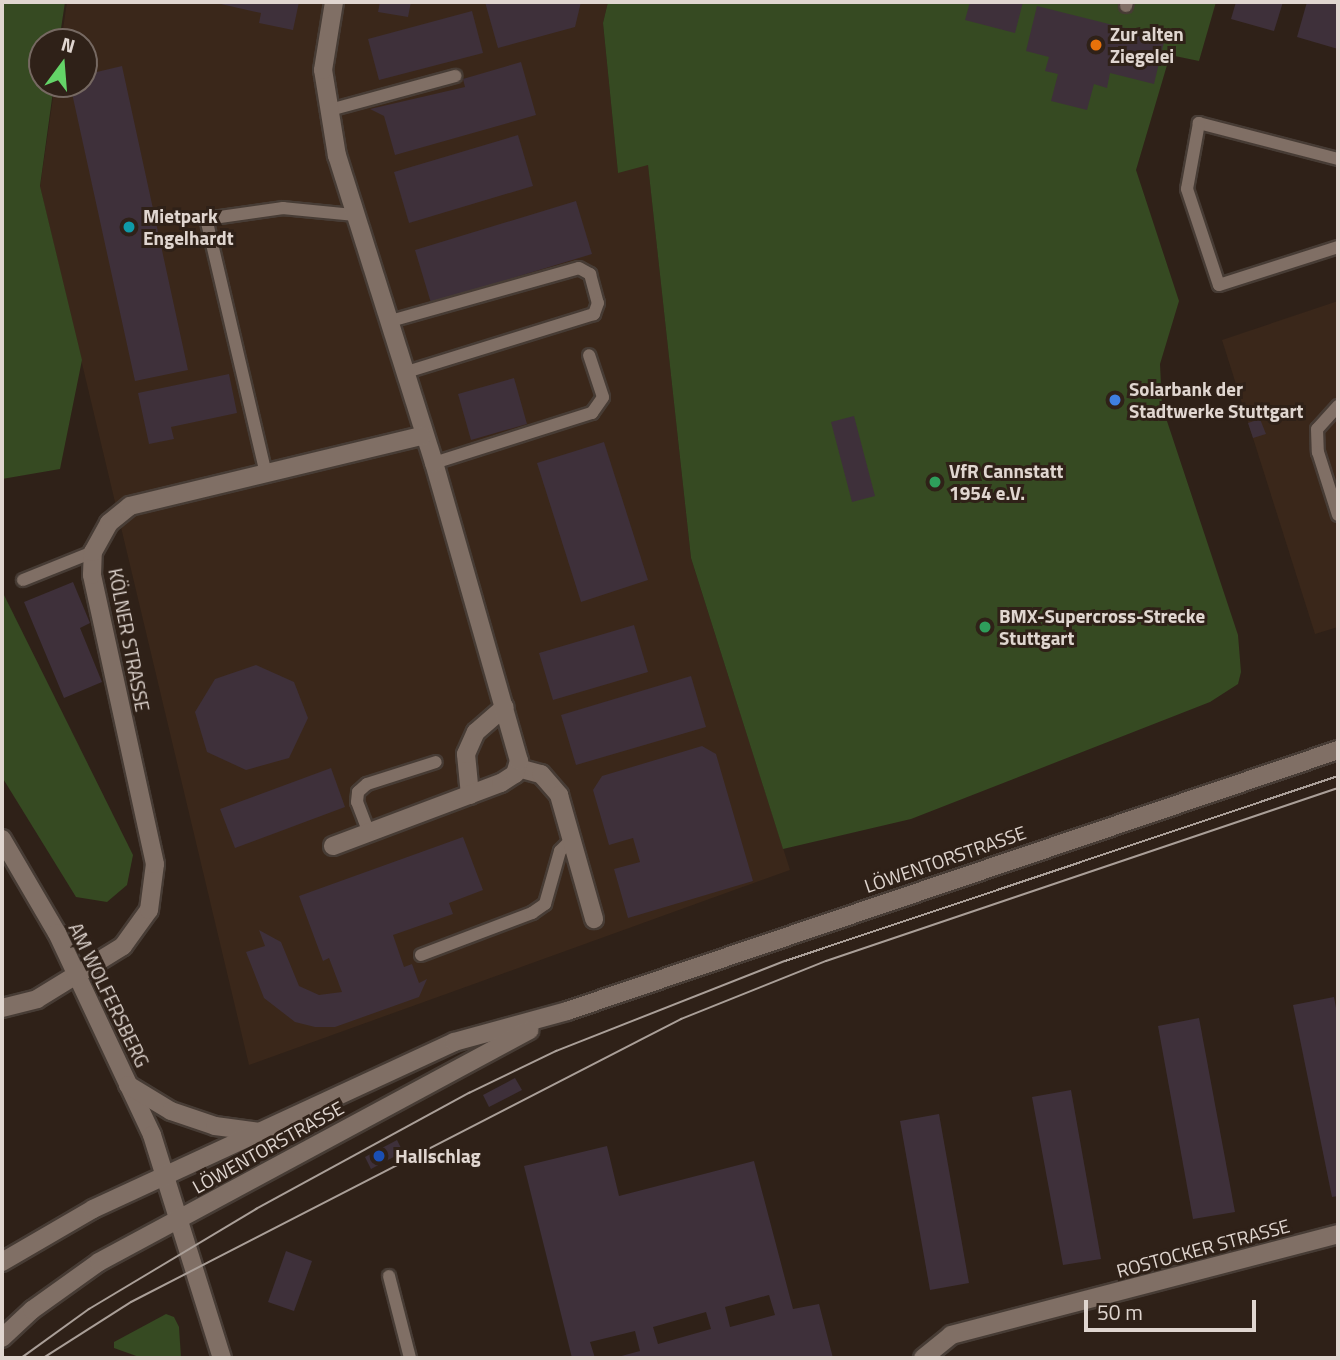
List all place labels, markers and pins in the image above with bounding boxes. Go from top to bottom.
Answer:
place label: Zur alten Ziegelei [1110,23,1184,67]
marker: Zur alten Ziegelei [1088,37,1104,53]
place label: Mietpark Engelhardt [143,205,234,249]
marker: Mietpark Engelhardt [121,219,137,235]
place label: Solarbank der Stadtwerke Stuttgart [1129,378,1303,422]
marker: Solarbank der Stadtwerke Stuttgart [1107,392,1123,408]
place label: VfR Cannstatt 1954 e.V. [949,460,1064,504]
marker: VfR Cannstatt 1954 e.V. [927,474,943,490]
place label: BMX-Supercross-Strecke Stuttgart [999,605,1205,649]
marker: BMX-Supercross-Strecke Stuttgart [977,619,993,635]
place label: Hallschlag [395,1145,481,1167]
marker: Hallschlag [369,1146,389,1166]

